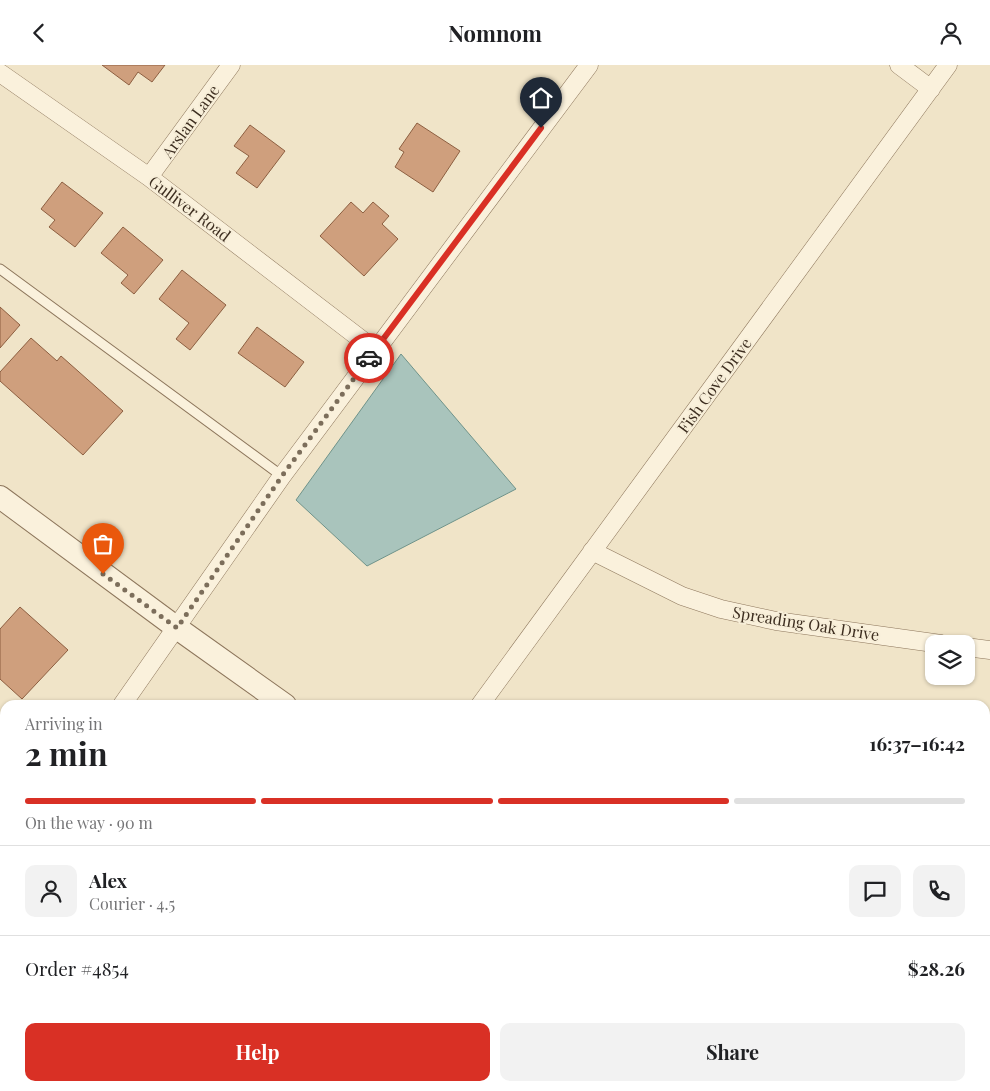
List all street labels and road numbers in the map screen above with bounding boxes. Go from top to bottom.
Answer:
street label: Arslan Lane [156,80,224,163]
street label: Gulliver Road [145,170,235,246]
street label: Fish Cove Drive [672,333,756,437]
street label: Spreading Oak Drive [731,601,881,645]

